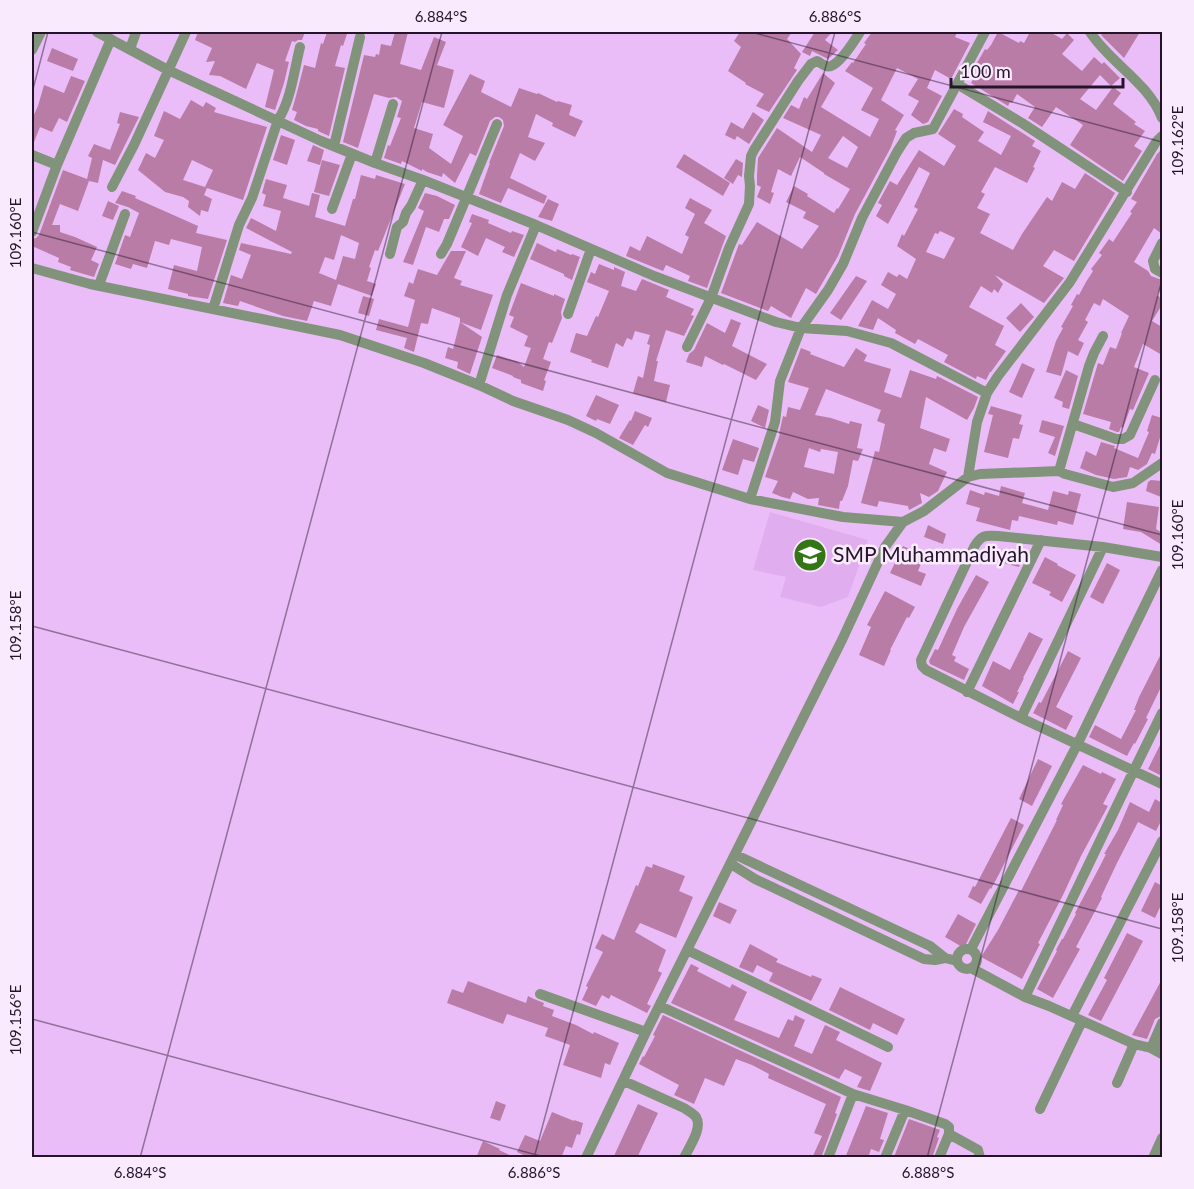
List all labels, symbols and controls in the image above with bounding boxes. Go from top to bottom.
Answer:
text: 6.884°S [415,7,467,25]
text: 6.886°S [809,7,861,25]
scale bar [951,51,1124,89]
text: 100 m [960,60,1011,82]
text: 109.162°E [1168,106,1186,176]
text: 109.160°E [6,198,24,268]
text: 109.160°E [1168,500,1186,570]
school or university icon: SMP Muhammadiyah [792,537,828,573]
place label: SMP Muhammadiyah [833,541,1029,566]
text: 109.158°E [6,591,24,661]
text: 109.158°E [1168,893,1186,963]
text: 109.156°E [6,985,24,1055]
text: 6.884°S [114,1163,166,1181]
text: 6.886°S [508,1163,560,1181]
text: 6.888°S [902,1163,954,1181]

